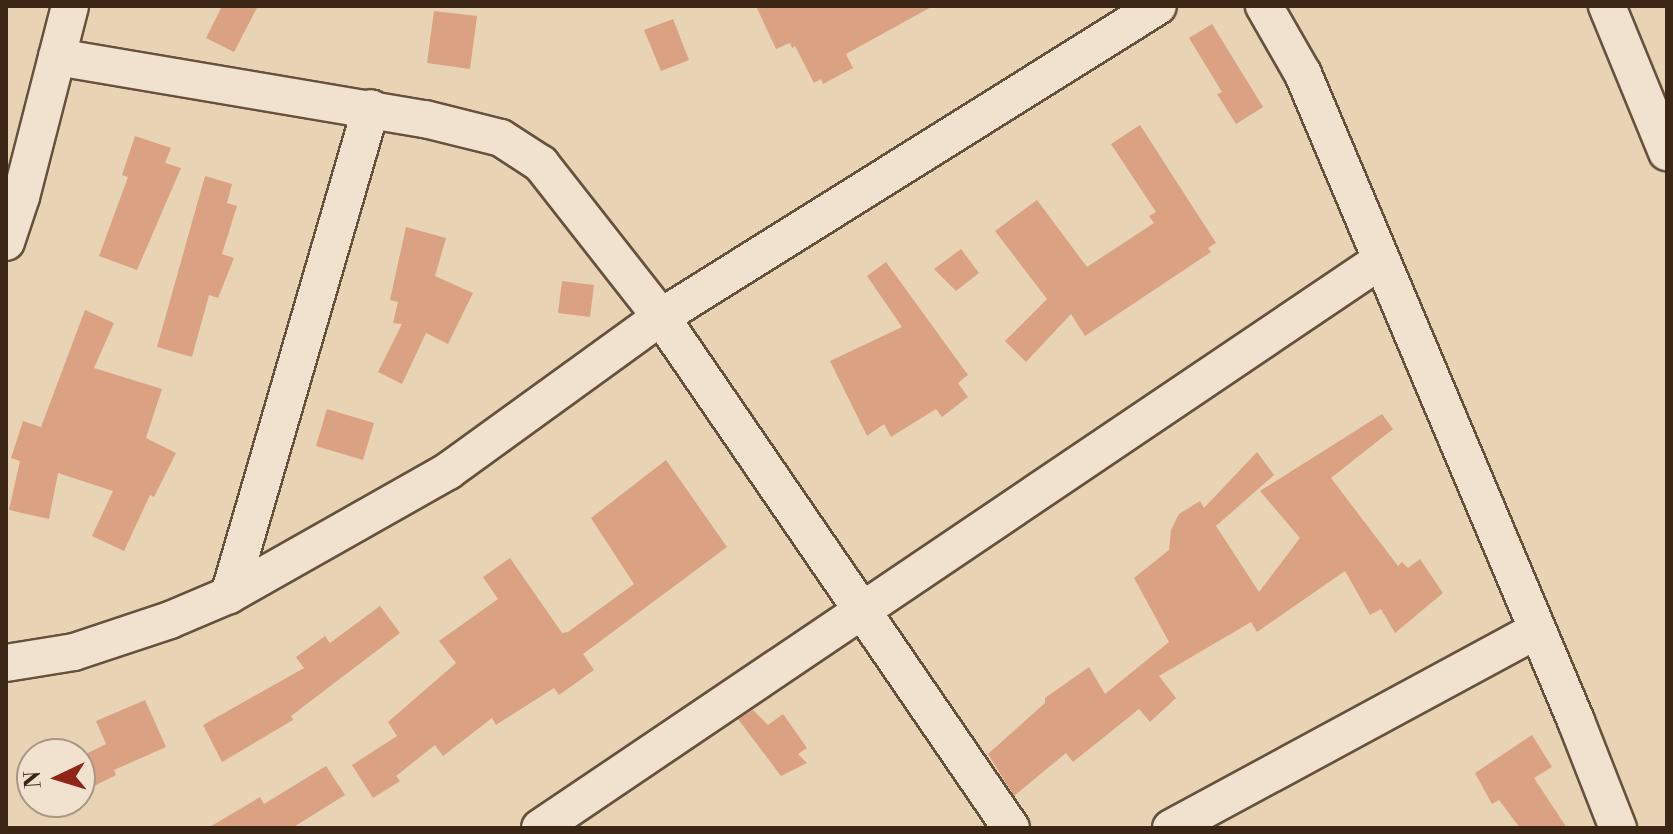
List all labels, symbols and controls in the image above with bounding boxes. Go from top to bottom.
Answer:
north arrow [16,738,96,818]
text: N [19,770,48,789]

